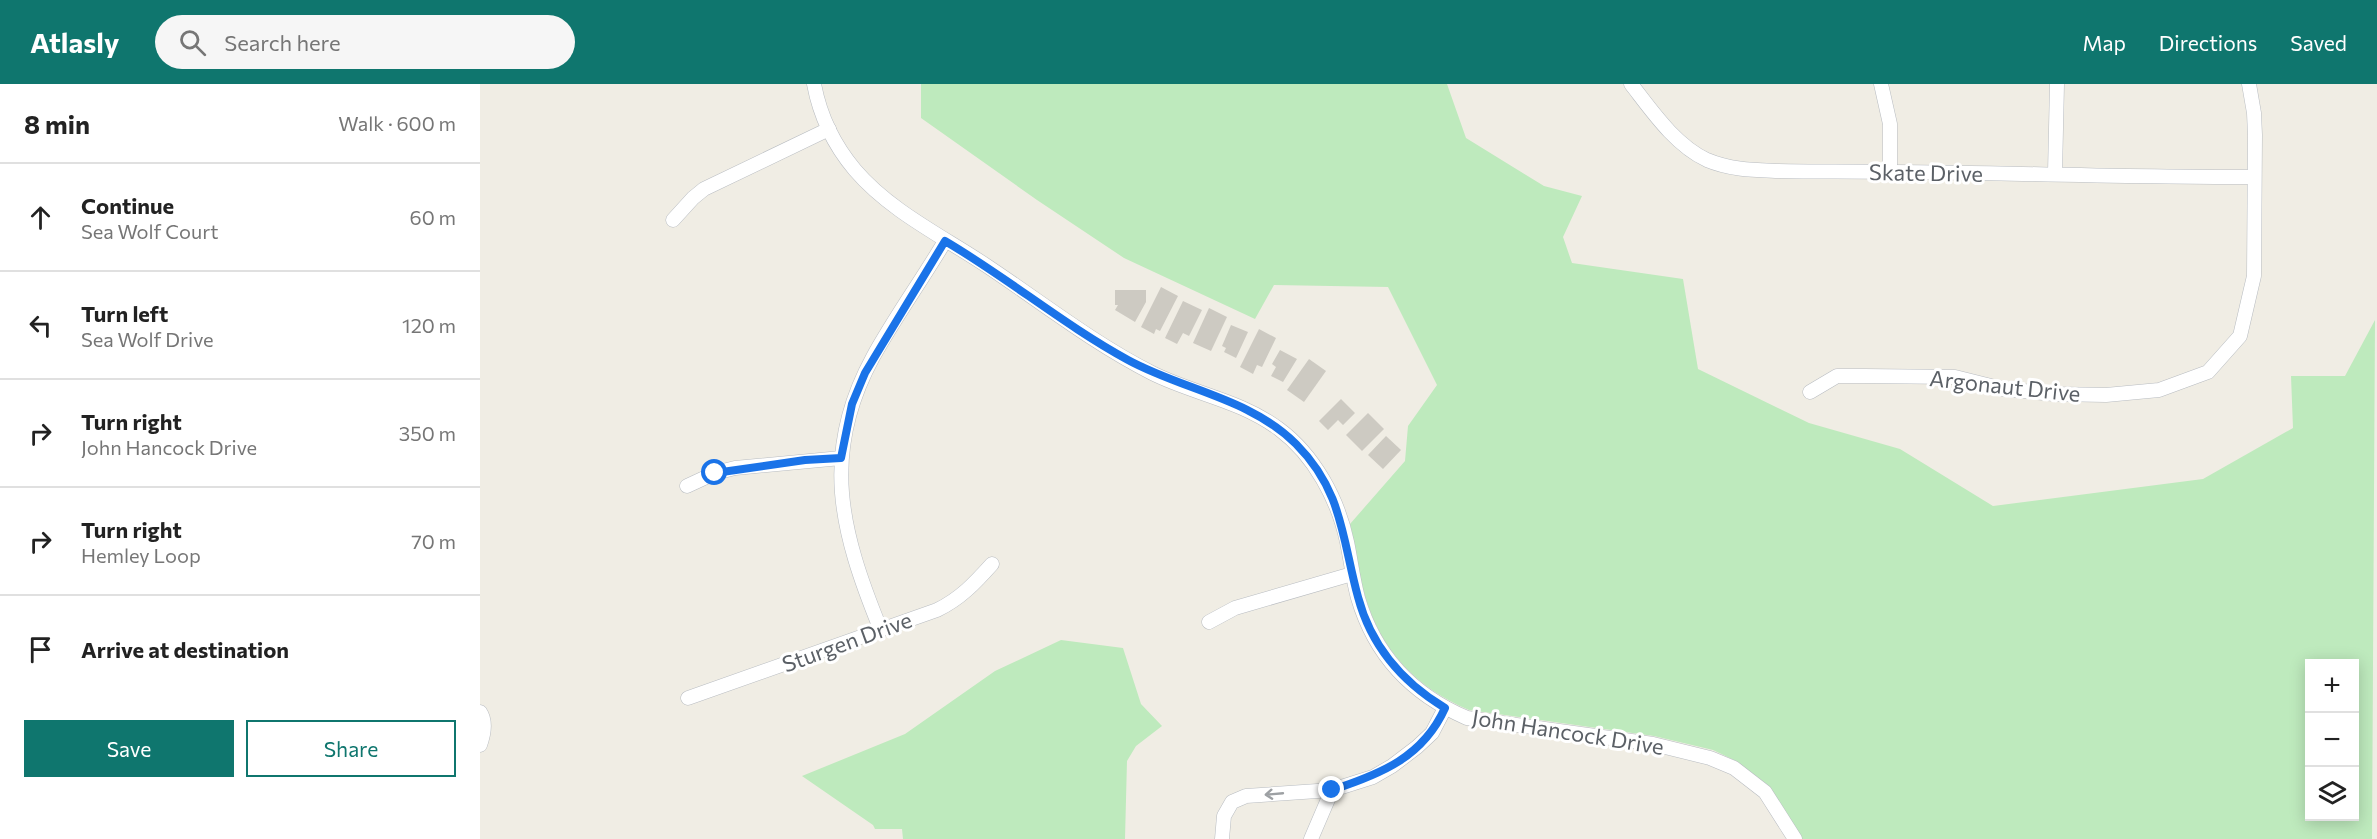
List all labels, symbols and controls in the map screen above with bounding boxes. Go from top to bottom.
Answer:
search box [155,15,575,69]
text: Atlasly [30,25,119,59]
icon: search [176,26,209,59]
text: Search here [224,29,341,56]
text: Map [2083,30,2126,55]
text: Directions [2159,30,2257,55]
text: Saved [2290,30,2347,55]
text: 8 min [24,108,90,139]
text: Walk · 600 m [338,111,456,135]
street label: Skate Drive [1869,158,1983,187]
text: Continue [81,192,174,219]
icon: ahead [24,201,57,234]
text: 60 m [410,205,456,229]
text: Sea Wolf Court [81,219,218,243]
text: Turn left [81,300,168,327]
icon: left [24,309,57,342]
text: 120 m [402,313,456,337]
text: Sea Wolf Drive [81,327,214,351]
street label: Argonaut Drive [1928,364,2082,407]
text: Turn right [81,408,182,435]
icon: right [24,417,57,450]
text: 350 m [399,421,456,445]
text: John Hancock Drive [81,435,257,459]
route start [701,459,727,485]
text: Turn right [81,516,182,543]
icon: right [24,525,57,558]
text: 70 m [411,529,456,553]
text: Hemley Loop [81,543,201,567]
street label: Sturgen Drive [778,606,915,677]
icon: arrive [24,633,57,666]
text: Arrive at destination [81,636,289,663]
map controls [2305,659,2359,821]
button: + [2305,659,2359,713]
street label: John Hancock Drive [1470,703,1666,760]
button: − [2305,713,2359,767]
button: Save [24,720,234,777]
button: Share [246,720,456,777]
button: layers [2305,767,2359,821]
route end [1318,776,1344,802]
one-way arrow [1265,789,1284,800]

